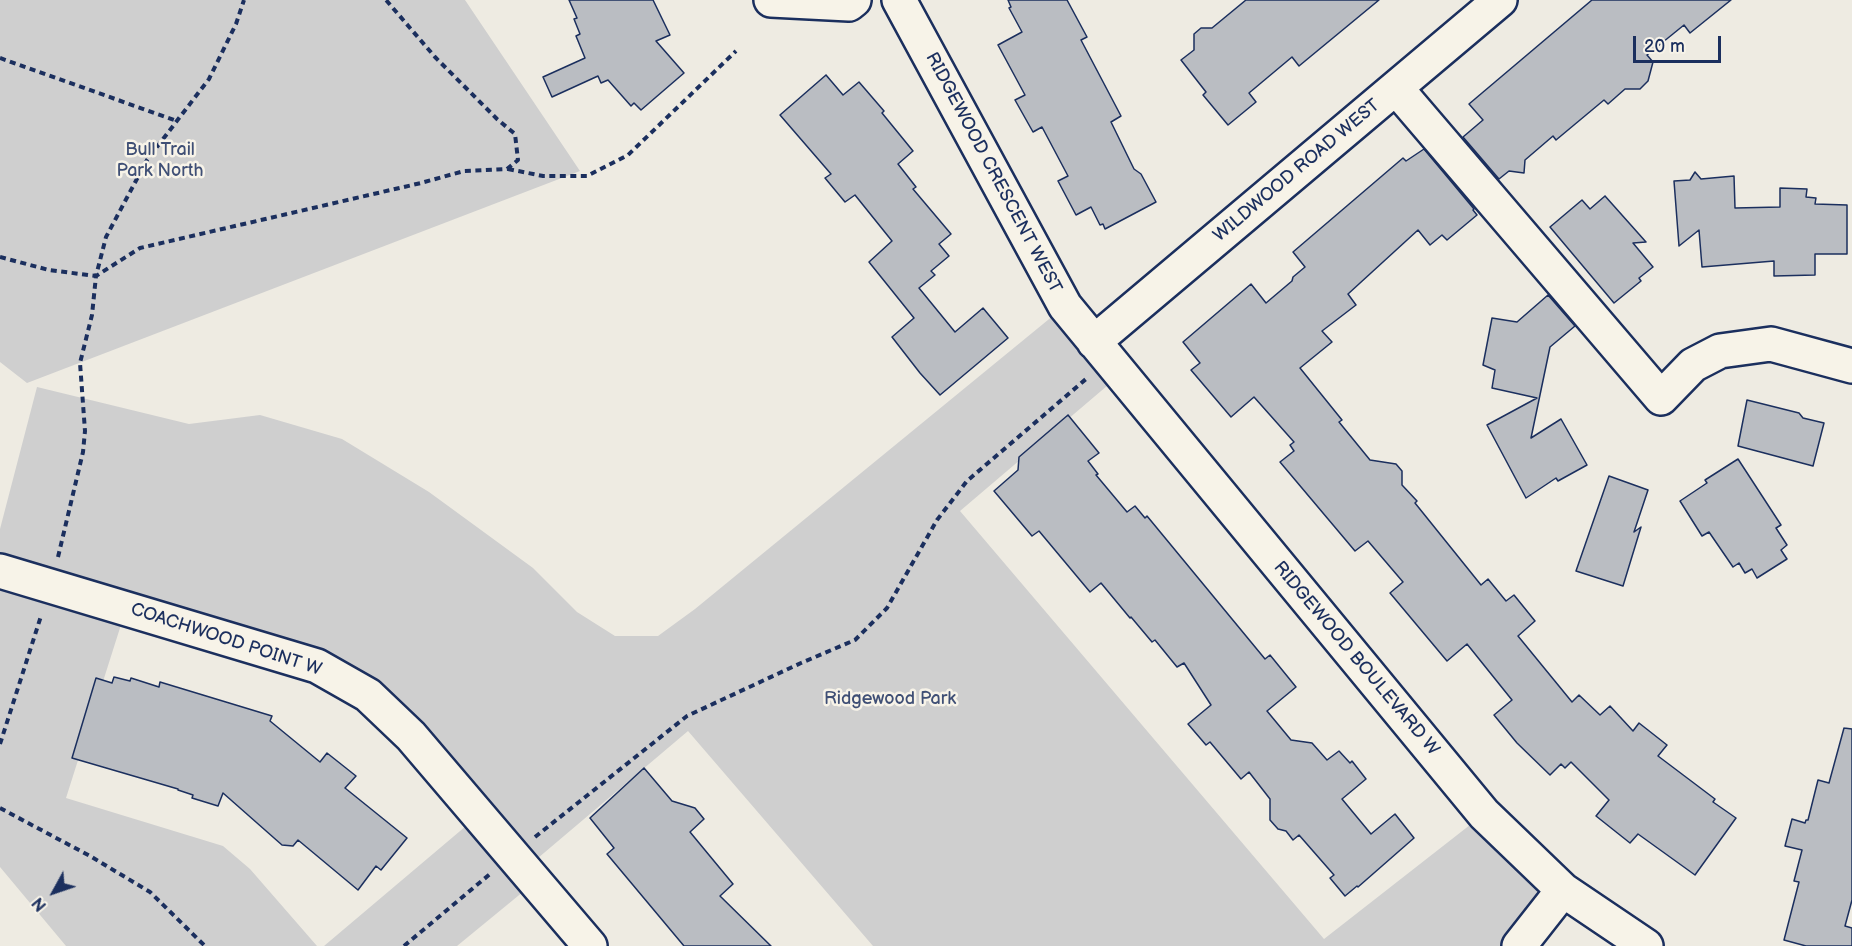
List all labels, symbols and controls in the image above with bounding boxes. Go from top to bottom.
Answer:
scale bar [1636,24,1724,62]
text: 20 m [1644,36,1685,57]
street label: RIDGEWOOD CRESCENT WEST [920,49,1066,297]
street label: WILDWOOD ROAD WEST [1209,95,1385,247]
park label: Bull Trail Park North [117,139,203,182]
street label: RIDGEWOOD BOULEVARD W [1268,558,1444,760]
street label: COACHWOOD POINT W [128,599,324,681]
park label: Ridgewood Park [824,688,956,710]
north arrow [24,862,84,922]
text: N [29,893,51,915]

